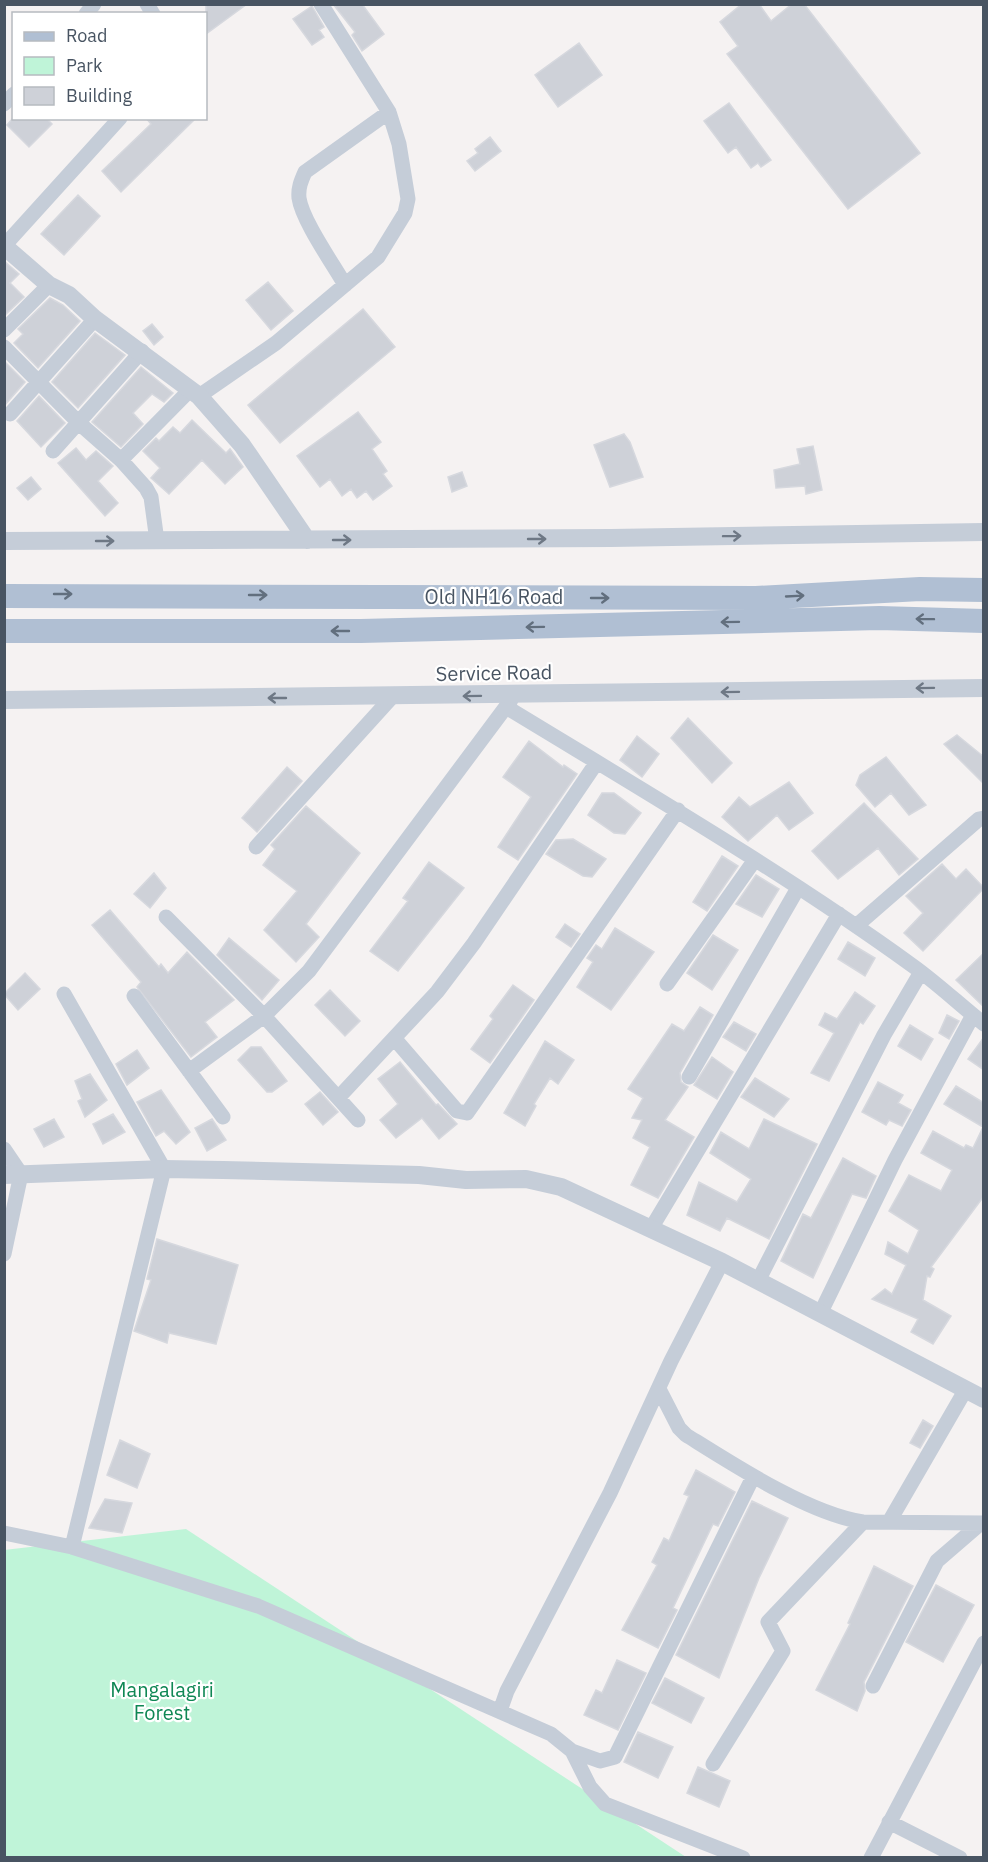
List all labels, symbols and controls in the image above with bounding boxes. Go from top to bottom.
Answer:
legend [12,12,207,120]
text: Road [66,24,107,47]
text: Park [66,54,103,77]
text: Building [66,84,133,107]
one-way arrow [721,531,741,542]
one-way arrow [526,533,546,545]
one-way arrow [331,534,351,546]
one-way arrow [94,535,114,547]
street label: Old NH16 Road [425,583,563,610]
one-way arrow [52,588,72,600]
one-way arrow [247,589,267,601]
one-way arrow [784,590,804,601]
one-way arrow [589,592,609,603]
one-way arrow [916,614,936,625]
one-way arrow [721,616,741,628]
one-way arrow [526,621,546,632]
one-way arrow [331,625,351,637]
street label: Service Road [435,658,553,687]
one-way arrow [916,682,936,694]
one-way arrow [721,686,741,698]
one-way arrow [463,690,483,702]
one-way arrow [268,692,288,704]
park label: Mangalagiri Forest [110,1676,214,1726]

